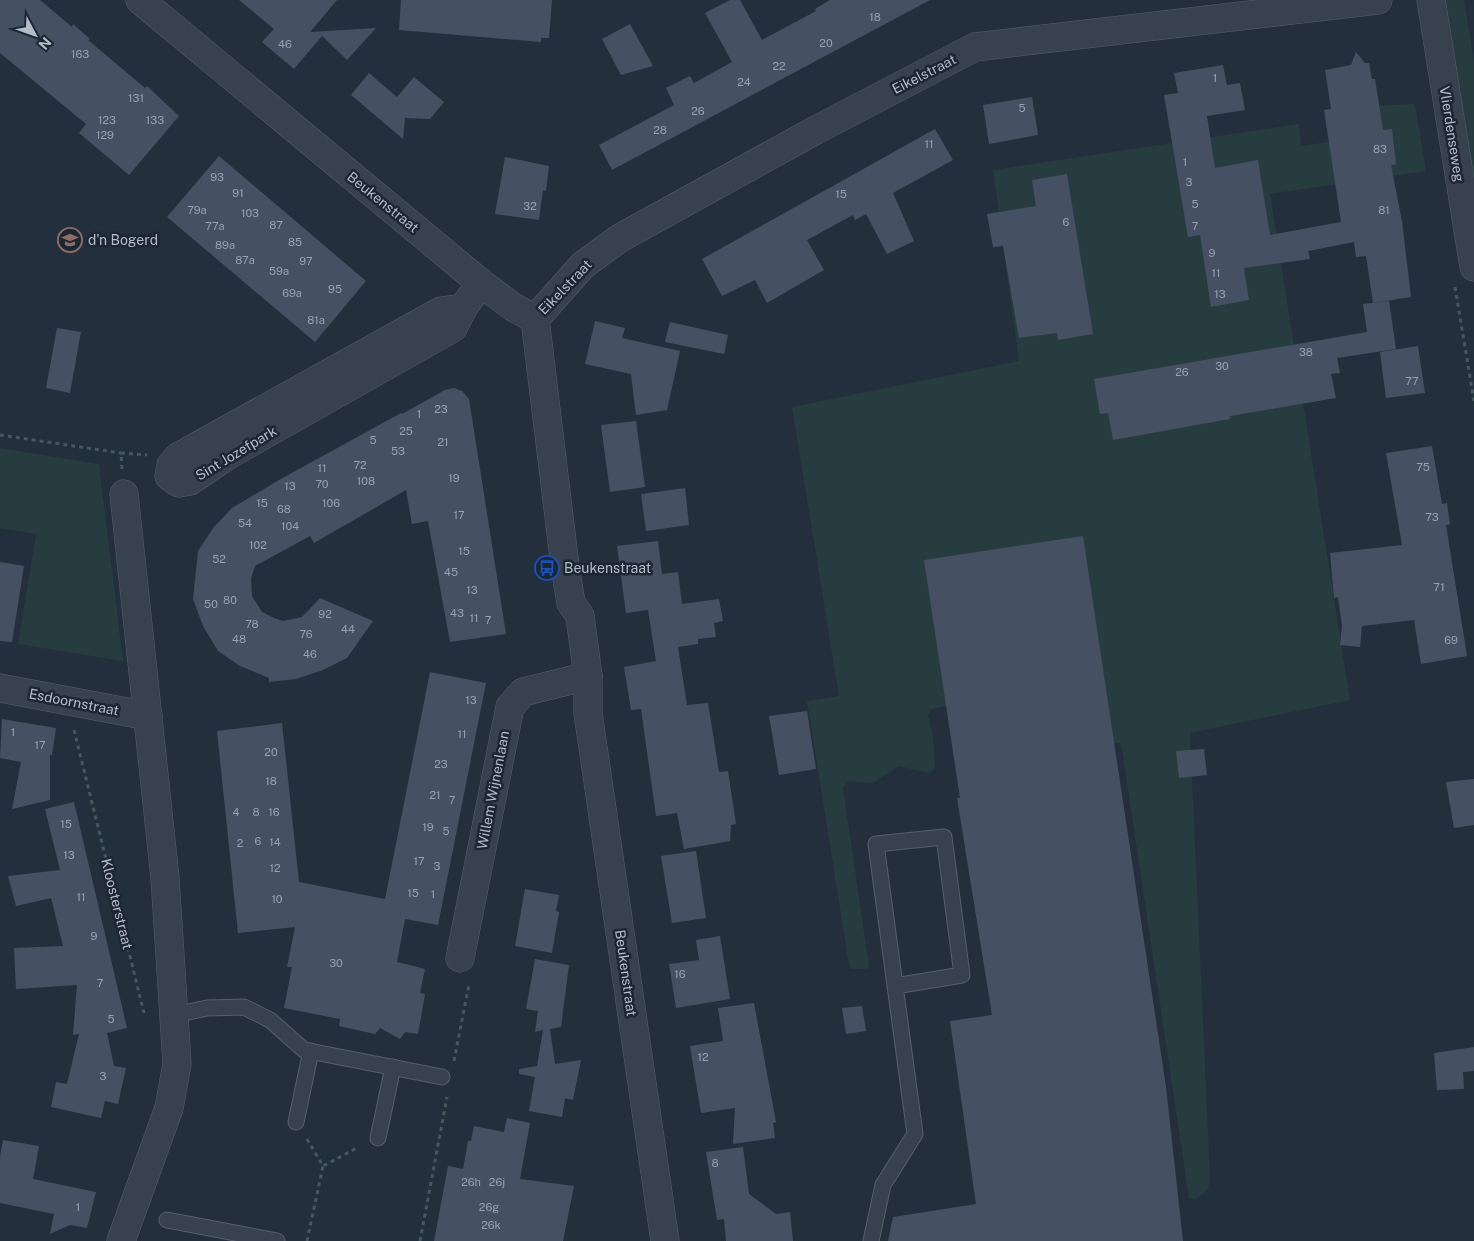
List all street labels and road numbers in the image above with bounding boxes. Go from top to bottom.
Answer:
street label: Eikelstraat [889,51,959,97]
street label: Vlierdenseweg [1437,85,1468,183]
street label: Beukenstraat [344,168,422,236]
street label: Eikelstraat [535,256,595,318]
street label: Sint Jozefpark [192,422,280,484]
street label: Esdoornstraat [28,685,120,719]
street label: Willem Wijnenlaan [474,729,512,851]
street label: Kloosterstraat [98,857,136,951]
street label: Beukenstraat [612,929,640,1017]

